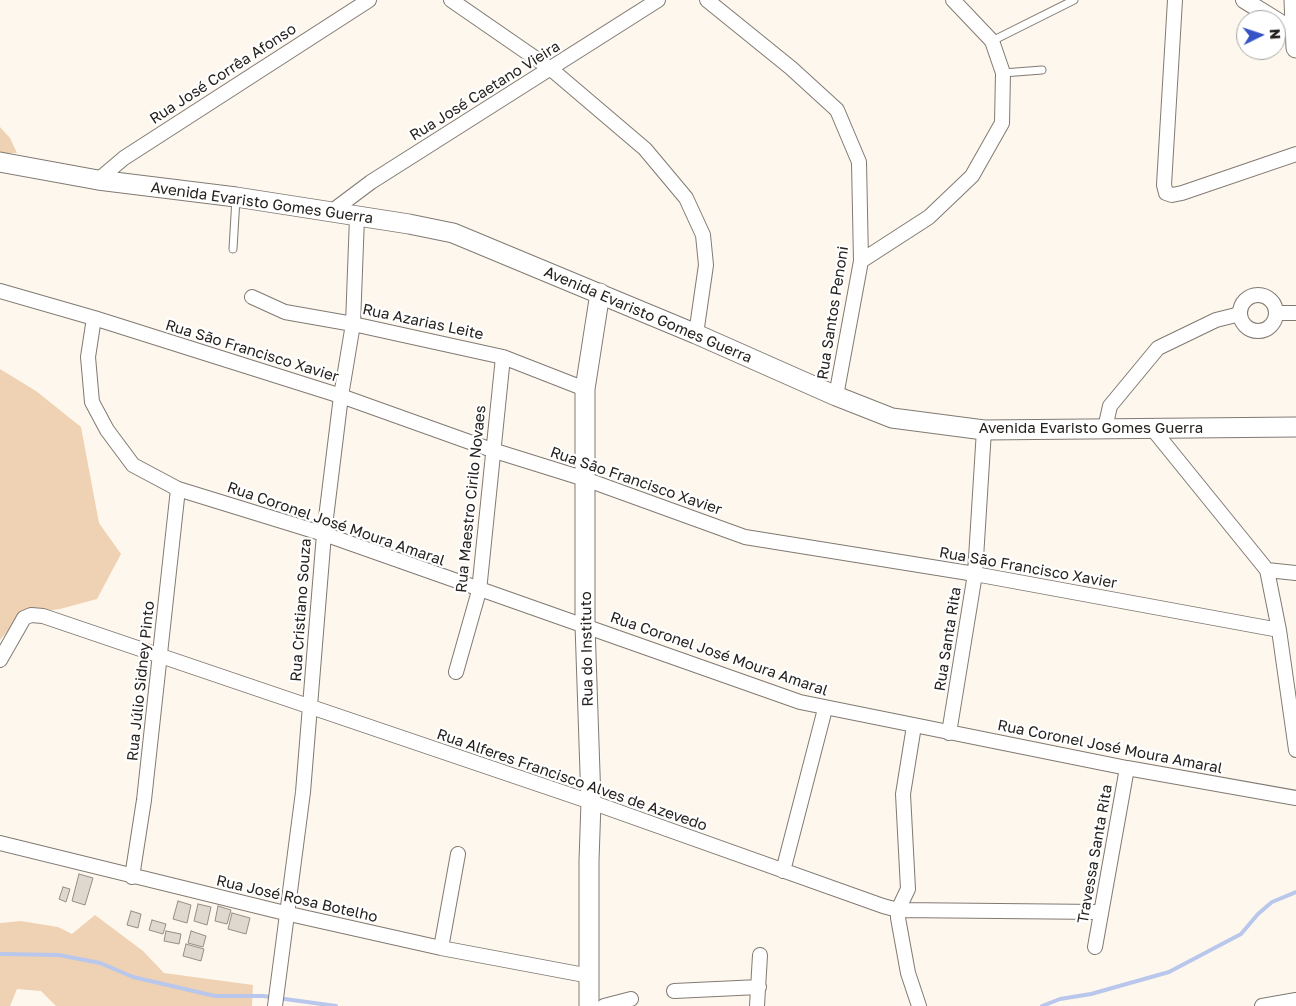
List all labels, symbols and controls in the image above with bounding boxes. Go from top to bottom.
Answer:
north arrow [1236,10,1286,60]
street label: Rua José Corrêa Afonso [146,20,300,128]
text: N [1267,28,1284,40]
street label: Rua José Caetano Vieira [407,37,563,145]
street label: Avenida Evaristo Gomes Guerra [150,178,374,228]
street label: Rua Santos Penoni [814,245,852,381]
street label: Avenida Evaristo Gomes Guerra [541,263,755,367]
street label: Rua Azarias Leite [361,300,485,344]
street label: Rua São Francisco Xavier [163,316,341,386]
street label: Rua Maestro Cirilo Novaes [452,404,490,594]
street label: Avenida Evaristo Gomes Guerra [979,419,1203,437]
street label: Rua São Francisco Xavier [548,443,724,519]
street label: Rua Coronel José Moura Amaral [225,478,447,570]
street label: Rua Cristiano Souza [287,538,315,682]
street label: Rua São Francisco Xavier [938,543,1118,593]
street label: Rua Santa Rita [931,586,965,692]
street label: Rua do Instituto [577,591,597,707]
street label: Rua Júlio Sidney Pinto [124,600,158,762]
street label: Rua Coronel José Moura Amaral [608,608,830,700]
street label: Rua Coronel José Moura Amaral [996,716,1224,778]
street label: Rua Alferes Francisco Alves de Azevedo [434,725,710,835]
street label: Travessa Santa Rita [1074,783,1116,925]
street label: Rua José Rosa Botelho [215,872,379,926]

